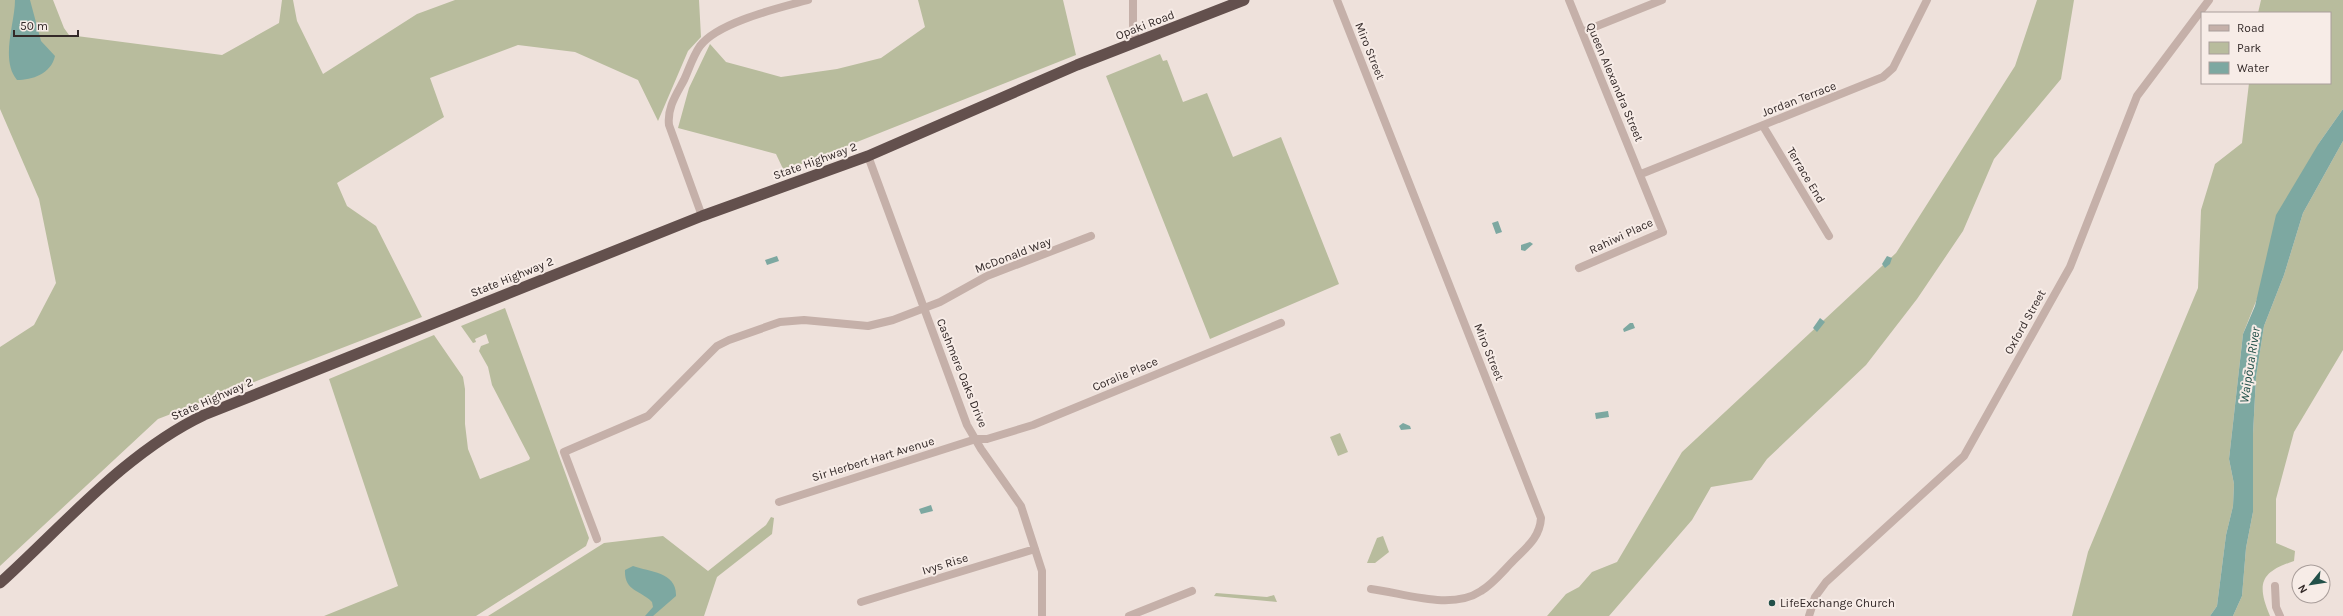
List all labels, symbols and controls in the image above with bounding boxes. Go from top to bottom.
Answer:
street label: Opaki Road [1113,7,1177,43]
scale bar [14,12,78,38]
legend [2201,12,2331,84]
text: 50 m [20,19,48,33]
street label: Miro Street [1352,20,1388,82]
street label: Queen Alexandra Street [1584,20,1647,144]
text: Road [2237,21,2265,35]
text: Park [2237,41,2262,55]
text: Water [2237,61,2270,75]
street label: Jordan Terrace [1760,78,1838,120]
street label: State Highway 2 [771,139,859,183]
street label: Terrace End [1784,144,1828,206]
street label: Rahiwi Place [1587,215,1655,257]
street label: McDonald Way [973,234,1053,276]
street label: State Highway 2 [468,254,556,300]
street label: Oxford Street [2001,287,2049,357]
street label: Cashmere Oaks Drive [934,316,990,430]
street label: Miro Street [1471,321,1507,383]
water label: Waipōua River [2236,325,2263,404]
street label: Coralie Place [1090,354,1160,394]
street label: State Highway 2 [169,375,255,423]
street label: Sir Herbert Hart Avenue [810,434,936,484]
street label: Ivys Rise [920,550,970,578]
north arrow [2291,564,2331,604]
text: N [2295,582,2310,595]
place label: LifeExchange Church [1780,596,1895,610]
marker: LifeExchange Church [1767,598,1777,608]

